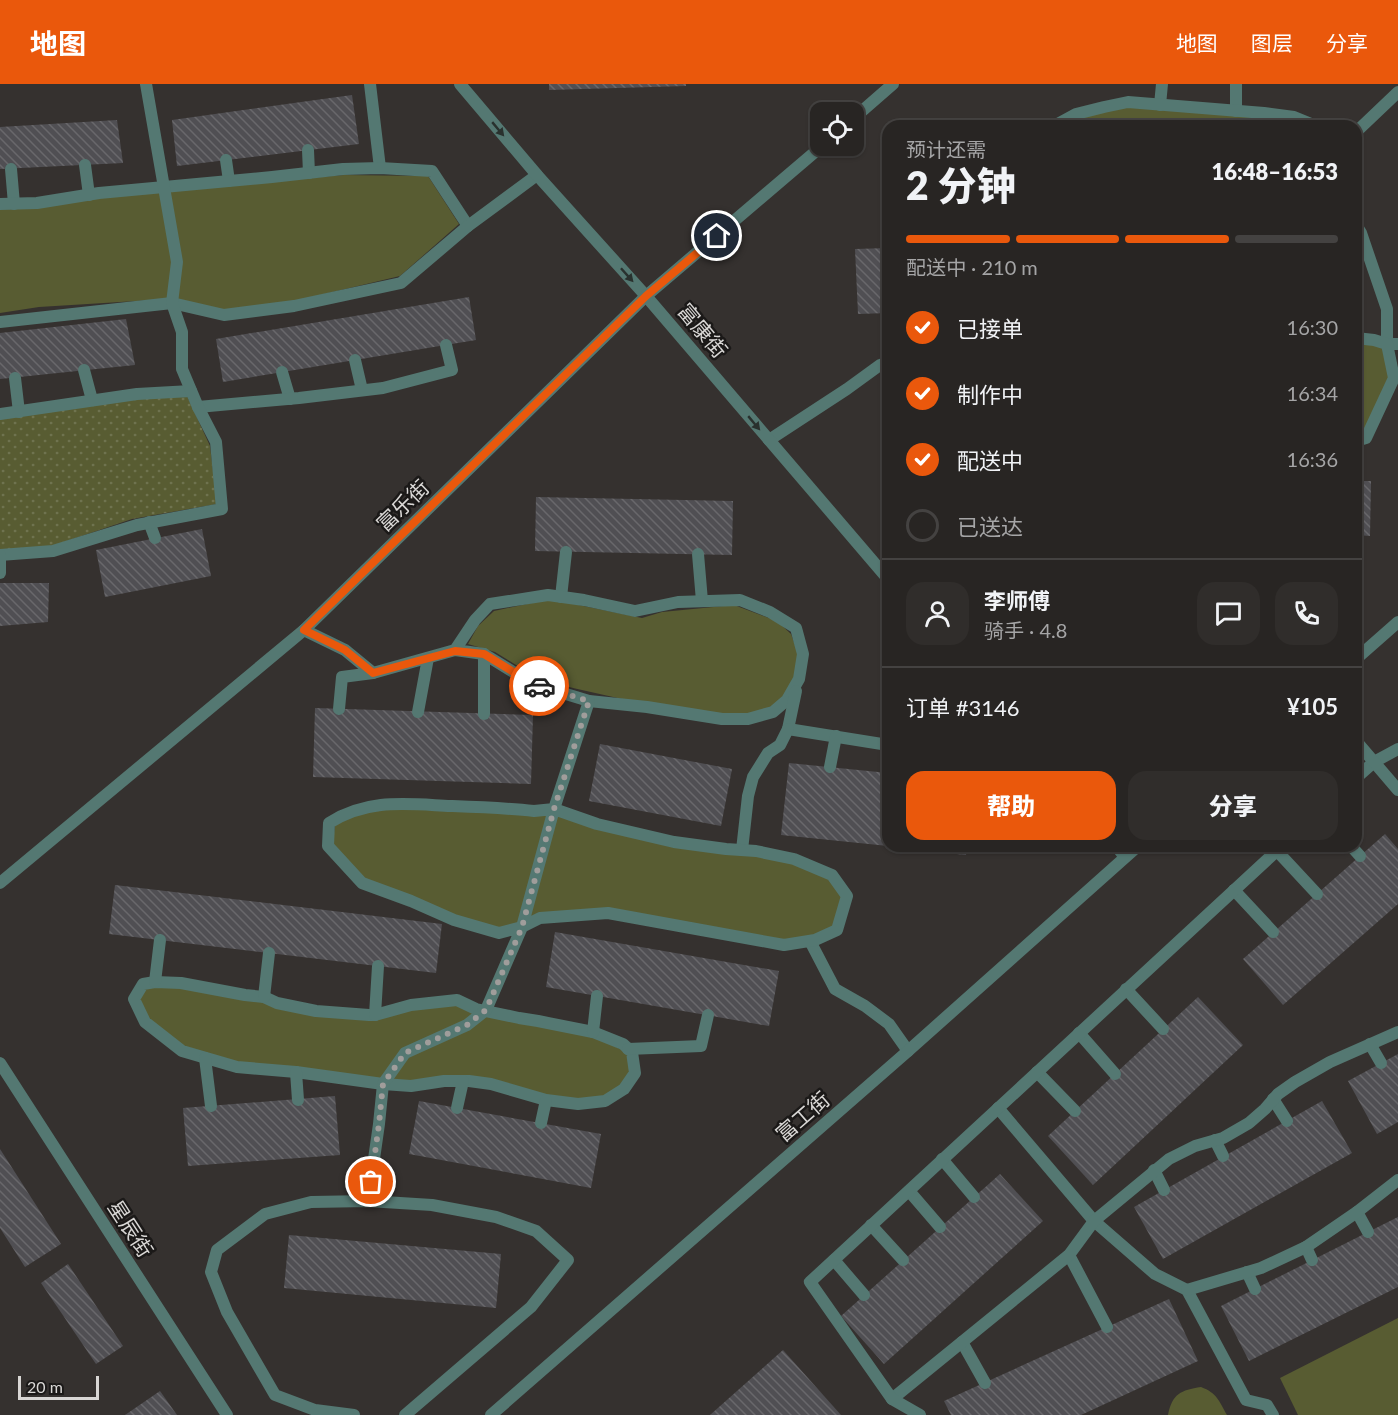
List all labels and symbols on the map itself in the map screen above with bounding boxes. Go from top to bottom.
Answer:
one-way arrow [491,121,504,136]
pin [691,210,742,261]
one-way arrow [620,267,633,282]
street label: 富康街 [673,298,733,362]
one-way arrow [747,415,760,430]
street label: 富乐街 [371,474,433,536]
courier [509,656,569,716]
street label: 富工街 [770,1086,834,1146]
pin [345,1156,396,1207]
street label: 星辰街 [104,1195,159,1261]
scale bar [18,1373,99,1400]

